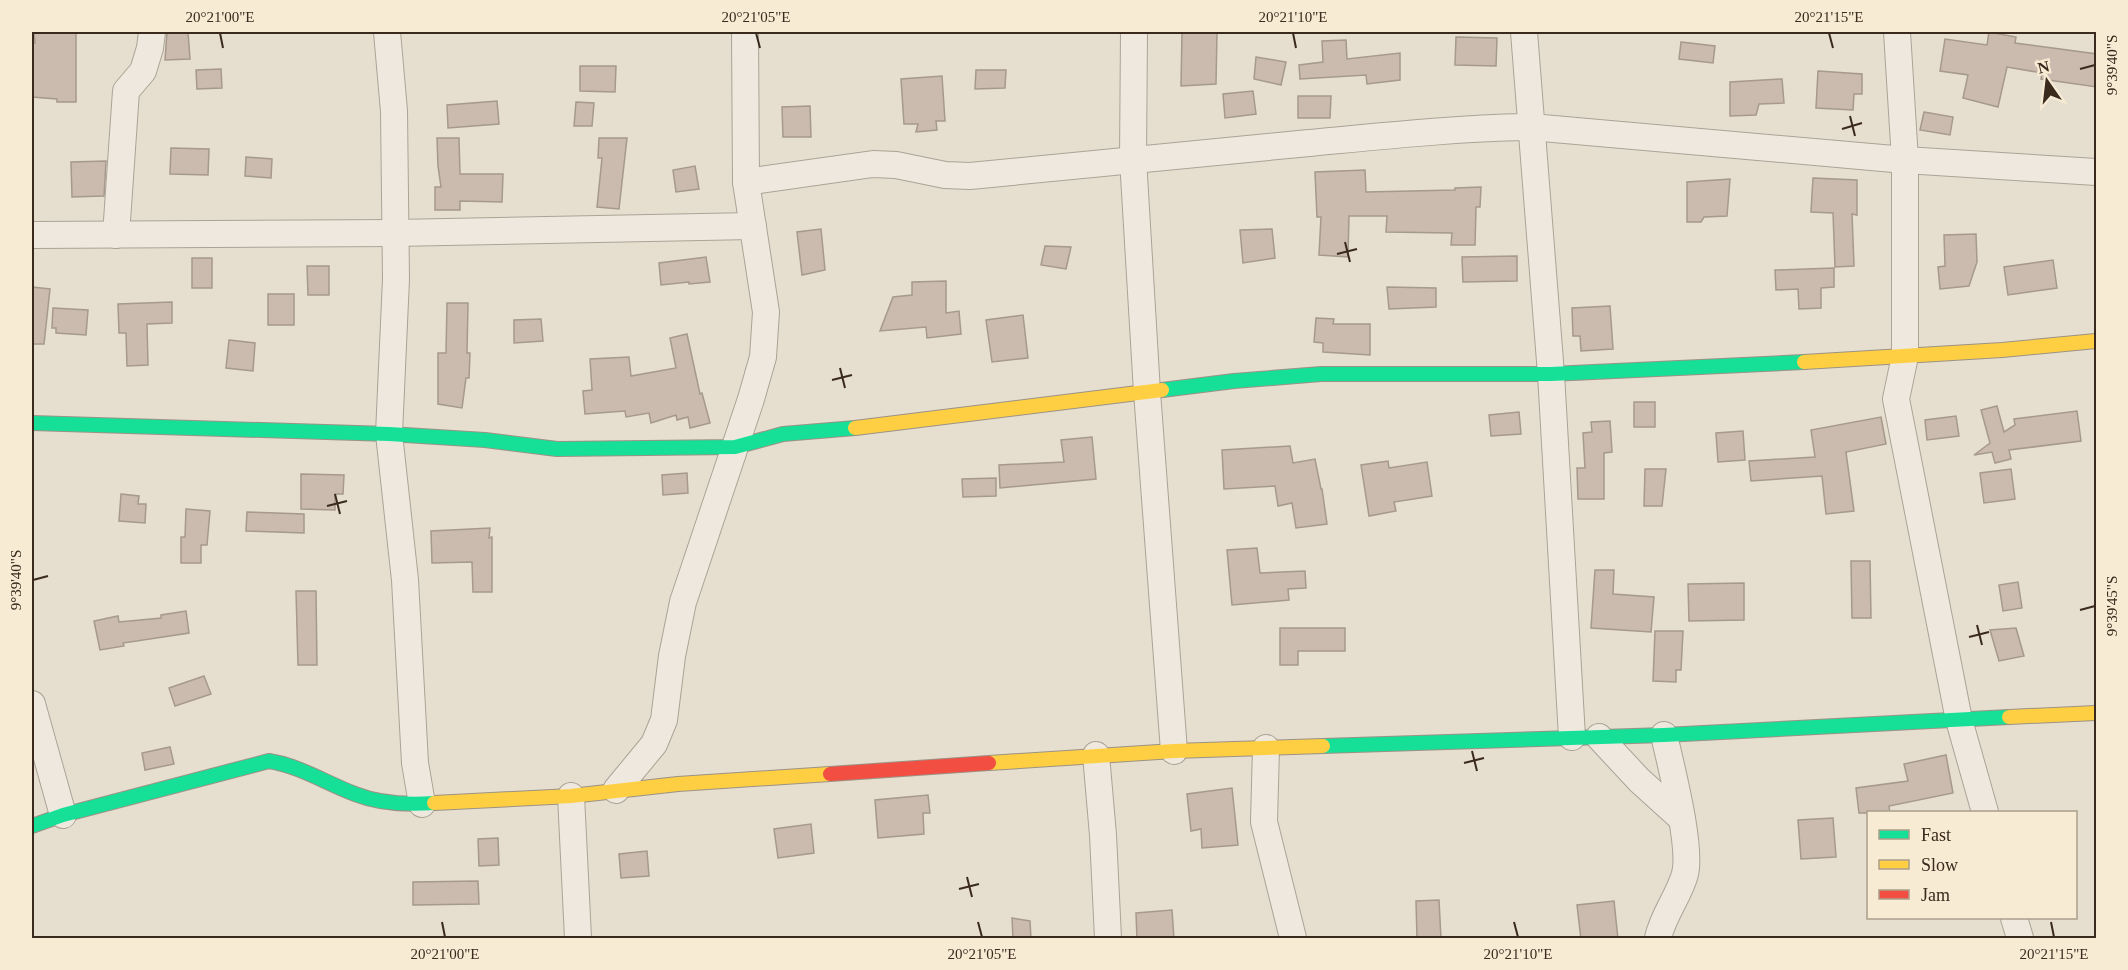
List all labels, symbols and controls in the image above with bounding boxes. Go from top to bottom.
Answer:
text: 20°21'00"E [186,9,255,25]
text: 20°21'05"E [722,9,791,25]
text: 20°21'10"E [1259,9,1328,25]
text: 20°21'15"E [1795,9,1864,25]
text: 9°39'40"S [2104,35,2120,95]
north arrow [2017,51,2077,111]
text: N [2036,57,2052,77]
text: 9°39'40"S [8,550,24,610]
text: 9°39'45"S [2104,576,2120,636]
legend [1867,811,2077,919]
text: Fast [1921,825,1951,845]
text: Slow [1921,855,1958,875]
text: Jam [1921,885,1950,905]
text: 20°21'00"E [411,946,480,962]
text: 20°21'05"E [948,946,1017,962]
text: 20°21'10"E [1484,946,1553,962]
text: 20°21'15"E [2020,946,2089,962]

